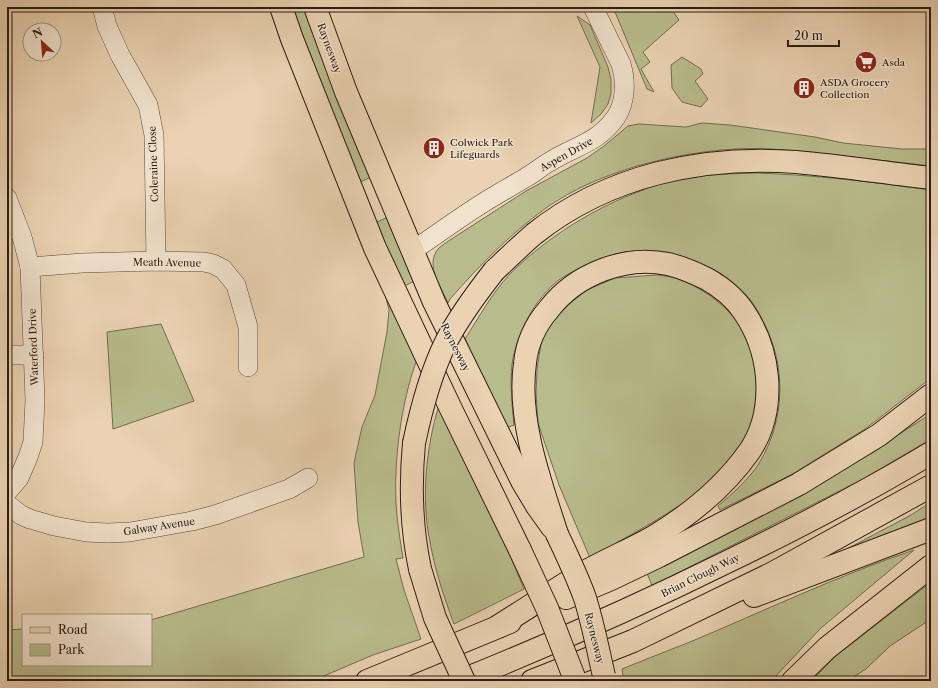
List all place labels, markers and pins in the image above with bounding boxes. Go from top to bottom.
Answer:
supermarket icon: Asda [853,49,879,75]
place label: Asda [881,56,906,69]
building icon: ASDA Grocery Collection [791,75,817,101]
place label: ASDA Grocery Collection [819,76,890,101]
building icon: Colwick Park Lifeguards [421,135,447,161]
place label: Colwick Park Lifeguards [450,136,514,161]

